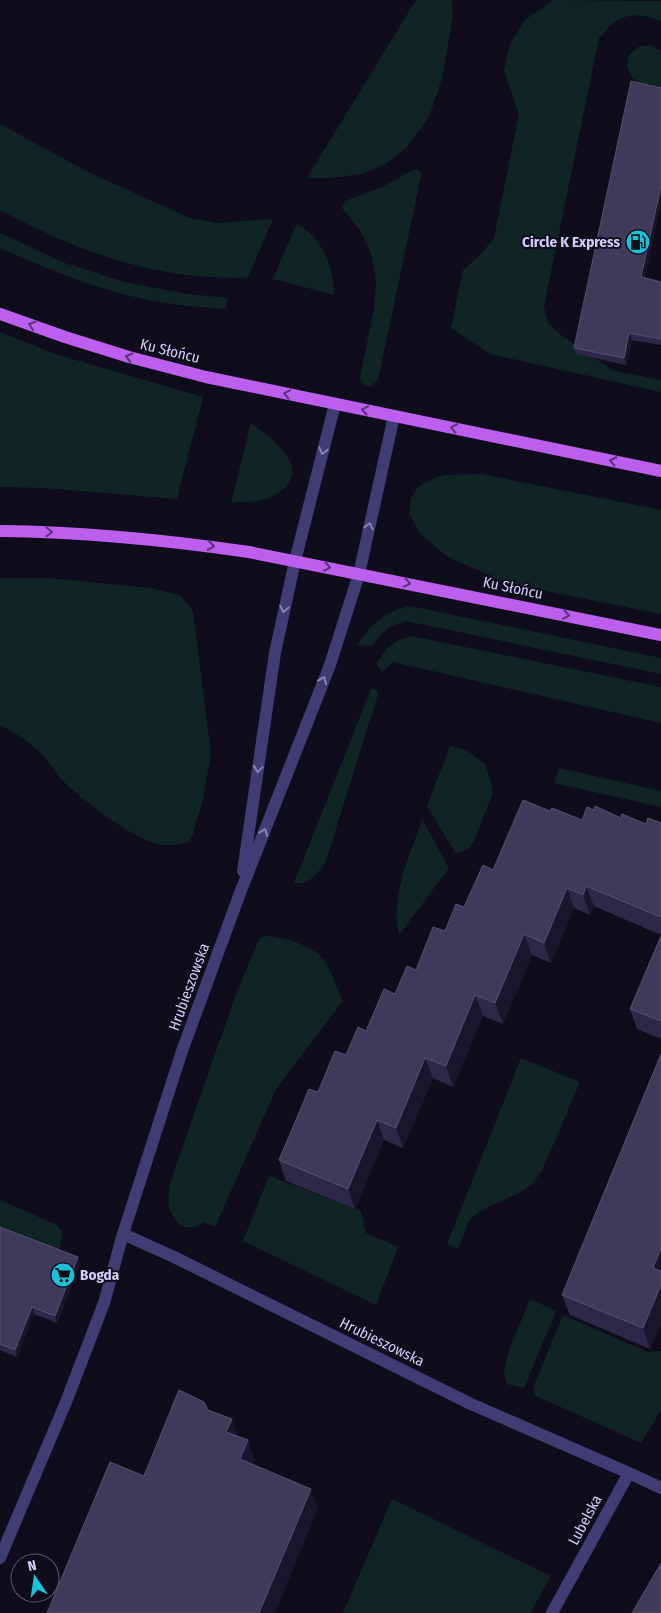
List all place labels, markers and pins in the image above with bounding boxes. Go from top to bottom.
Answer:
fuel station icon: Circle K Express [625,229,651,255]
place label: Circle K Express [522,233,620,251]
supermarket icon: Bogda [50,1262,76,1288]
place label: Bogda [80,1266,120,1284]

